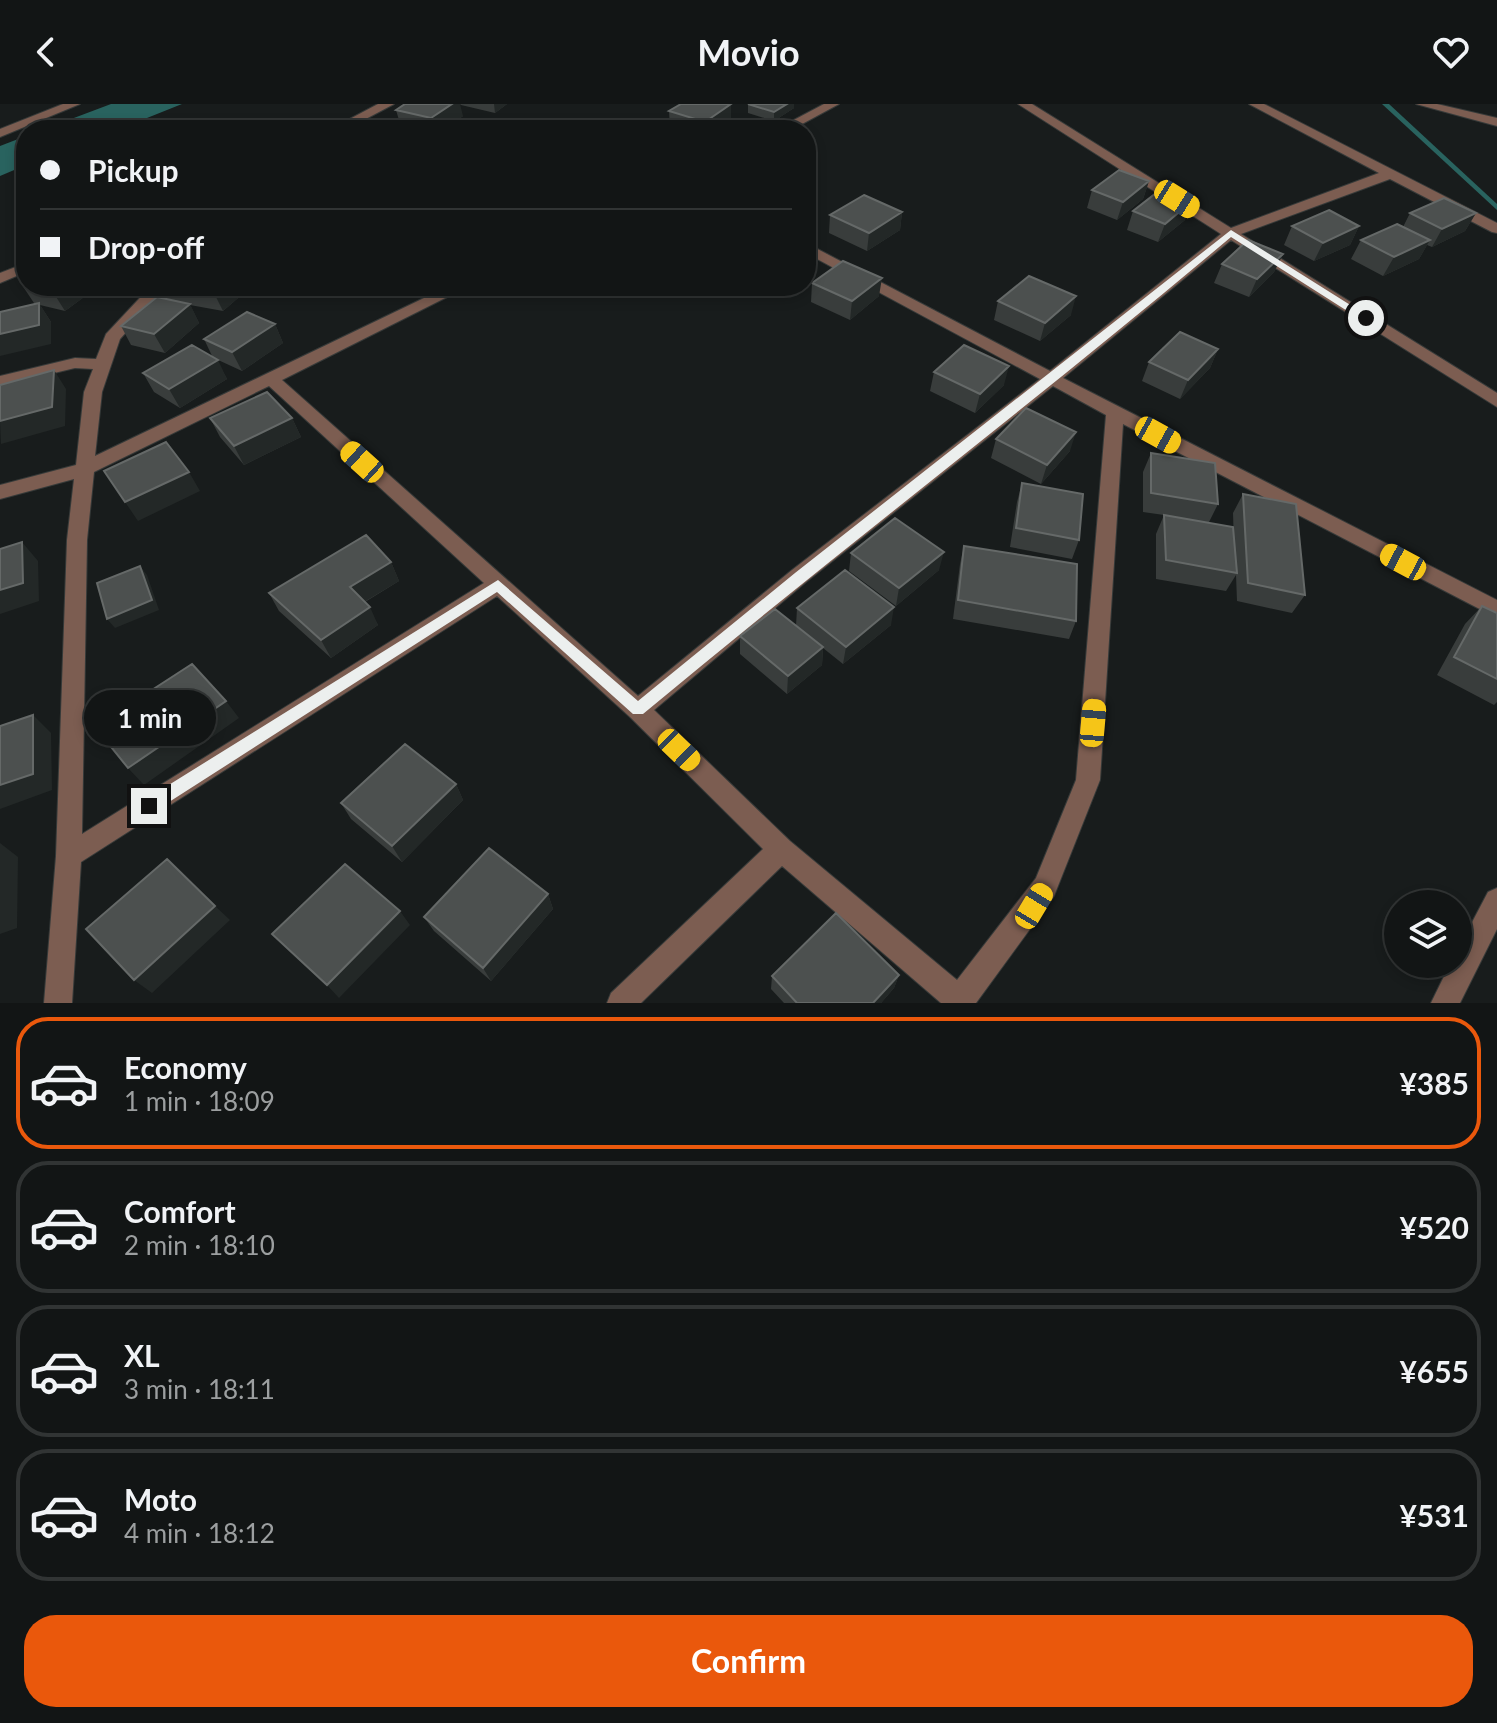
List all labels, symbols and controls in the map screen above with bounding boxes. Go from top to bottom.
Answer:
icon: back [24,30,68,74]
text: Movio [697,30,800,74]
icon: heart [1429,30,1473,74]
text: Pickup [88,152,179,188]
car [1150,176,1204,222]
text: Drop-off [88,229,204,265]
route start [1348,300,1384,336]
car [1131,413,1185,457]
car [336,437,388,487]
car [1376,540,1430,584]
callout: 1 min [83,690,215,746]
car [1079,698,1107,748]
text: 1 min [118,702,182,734]
car [653,725,705,775]
route end [131,788,167,824]
car [1011,879,1057,933]
map controls [1384,890,1472,978]
button: layers [1384,890,1472,978]
icon: car [28,1047,100,1119]
text: Economy [124,1049,247,1085]
text: ¥385 [1399,1065,1469,1101]
text: 1 min · 18:09 [124,1085,275,1117]
icon: car [28,1191,100,1263]
text: Comfort [124,1193,236,1229]
text: ¥520 [1399,1209,1469,1245]
text: 2 min · 18:10 [124,1229,275,1261]
icon: car [28,1335,100,1407]
text: XL [124,1337,160,1373]
text: ¥655 [1399,1353,1469,1389]
text: 3 min · 18:11 [124,1373,275,1405]
icon: car [28,1479,100,1551]
text: Moto [124,1481,197,1517]
text: ¥531 [1399,1497,1469,1533]
text: 4 min · 18:12 [124,1517,275,1549]
button: Confirm [24,1615,1473,1707]

